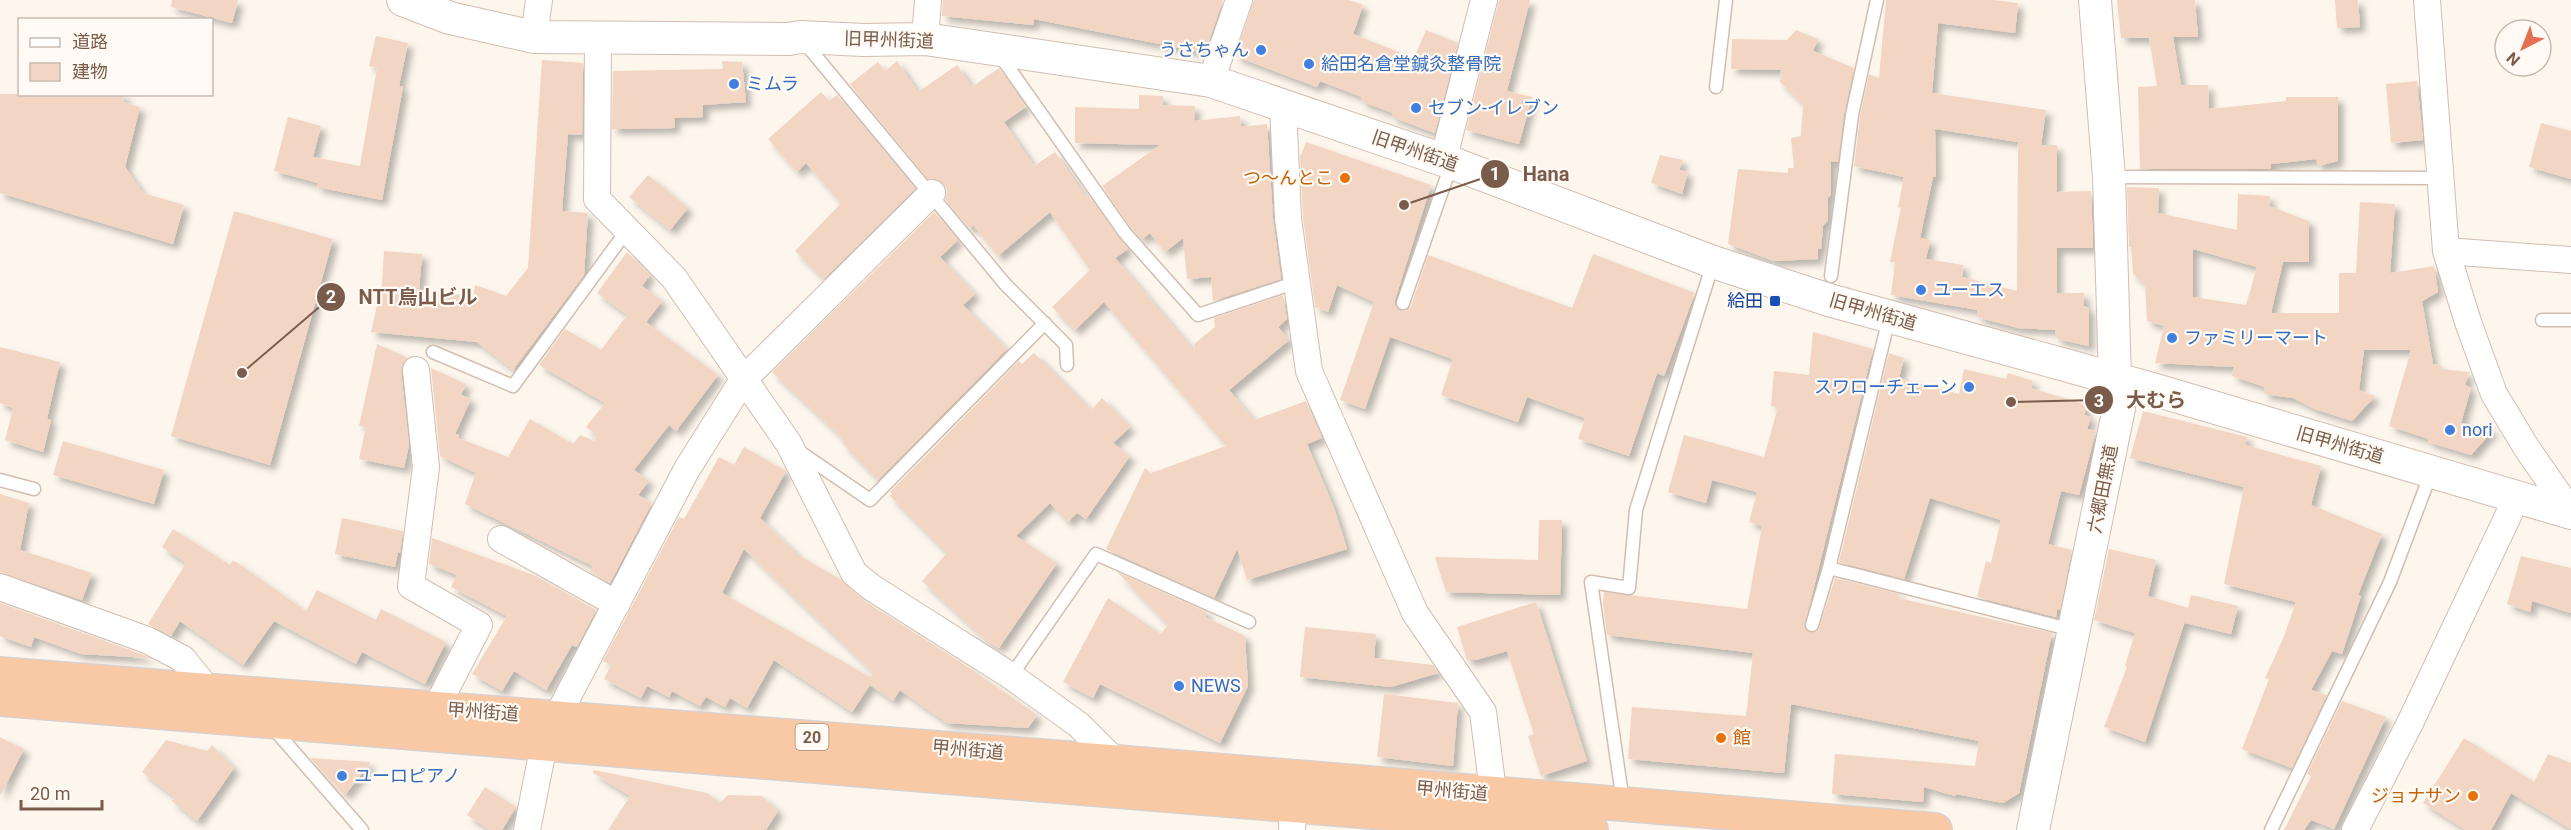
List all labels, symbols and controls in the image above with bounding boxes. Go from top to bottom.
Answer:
legend [18,18,213,96]
north arrow [2493,18,2553,78]
street label: 旧甲州街道 [844,27,934,52]
text: 道路 [72,31,108,52]
place label: うさちゃん [1159,39,1249,60]
marker: うさちゃん [1254,43,1268,57]
text: N [2503,48,2524,70]
place label: 給田名倉堂鍼灸整骨院 [1321,53,1501,74]
marker: 給田名倉堂鍼灸整骨院 [1302,57,1316,71]
text: 建物 [72,61,108,82]
place label: ミムラ [746,73,799,94]
marker: ミムラ [727,77,741,91]
place label: セブン-イレブン [1428,97,1559,118]
marker: セブン-イレブン [1409,101,1423,115]
street label: 旧甲州街道 [1369,126,1461,175]
callout: Hana [1480,155,1581,193]
text: Hana [1523,162,1570,186]
text: 1 [1490,163,1500,184]
place label: つ～んとこ [1243,167,1333,188]
marker: つ～んとこ [1338,171,1352,185]
callout: NTT烏山ビル [316,278,489,316]
place label: ユーエス [1933,279,2005,300]
marker: ユーエス [1914,283,1928,297]
text: NTT烏山ビル [359,285,477,309]
text: 2 [326,286,336,307]
street label: 旧甲州街道 [1827,289,1919,334]
place label: 給田 [1727,290,1763,311]
marker: 給田 [1768,294,1782,308]
place label: ファミリーマート [2184,327,2328,348]
marker: ファミリーマート [2165,331,2179,345]
place label: スワローチェーン [1814,376,1957,397]
marker: スワローチェーン [1962,380,1976,394]
callout: 大むら [2084,381,2198,419]
text: 大むら [2126,388,2186,412]
text: 3 [2094,390,2104,411]
place label: nori [2462,419,2493,440]
street label: 旧甲州街道 [2294,422,2386,467]
marker: nori [2443,423,2457,437]
street label: 六郷田無道 [2084,443,2121,535]
place label: NEWS [1191,675,1241,696]
marker: NEWS [1172,679,1186,693]
street label: 甲州街道 [446,699,520,724]
road number: 20 [796,724,828,750]
place label: 館 [1733,727,1751,748]
marker: 館 [1714,731,1728,745]
street label: 甲州街道 [931,736,1005,763]
place label: ユーロピアノ [354,765,460,786]
marker: ユーロピアノ [335,769,349,783]
scale bar [21,773,102,811]
street label: 甲州街道 [1415,777,1489,804]
text: 20 m [30,783,70,804]
place label: ジョナサン [2371,785,2461,806]
marker: ジョナサン [2466,789,2480,803]

